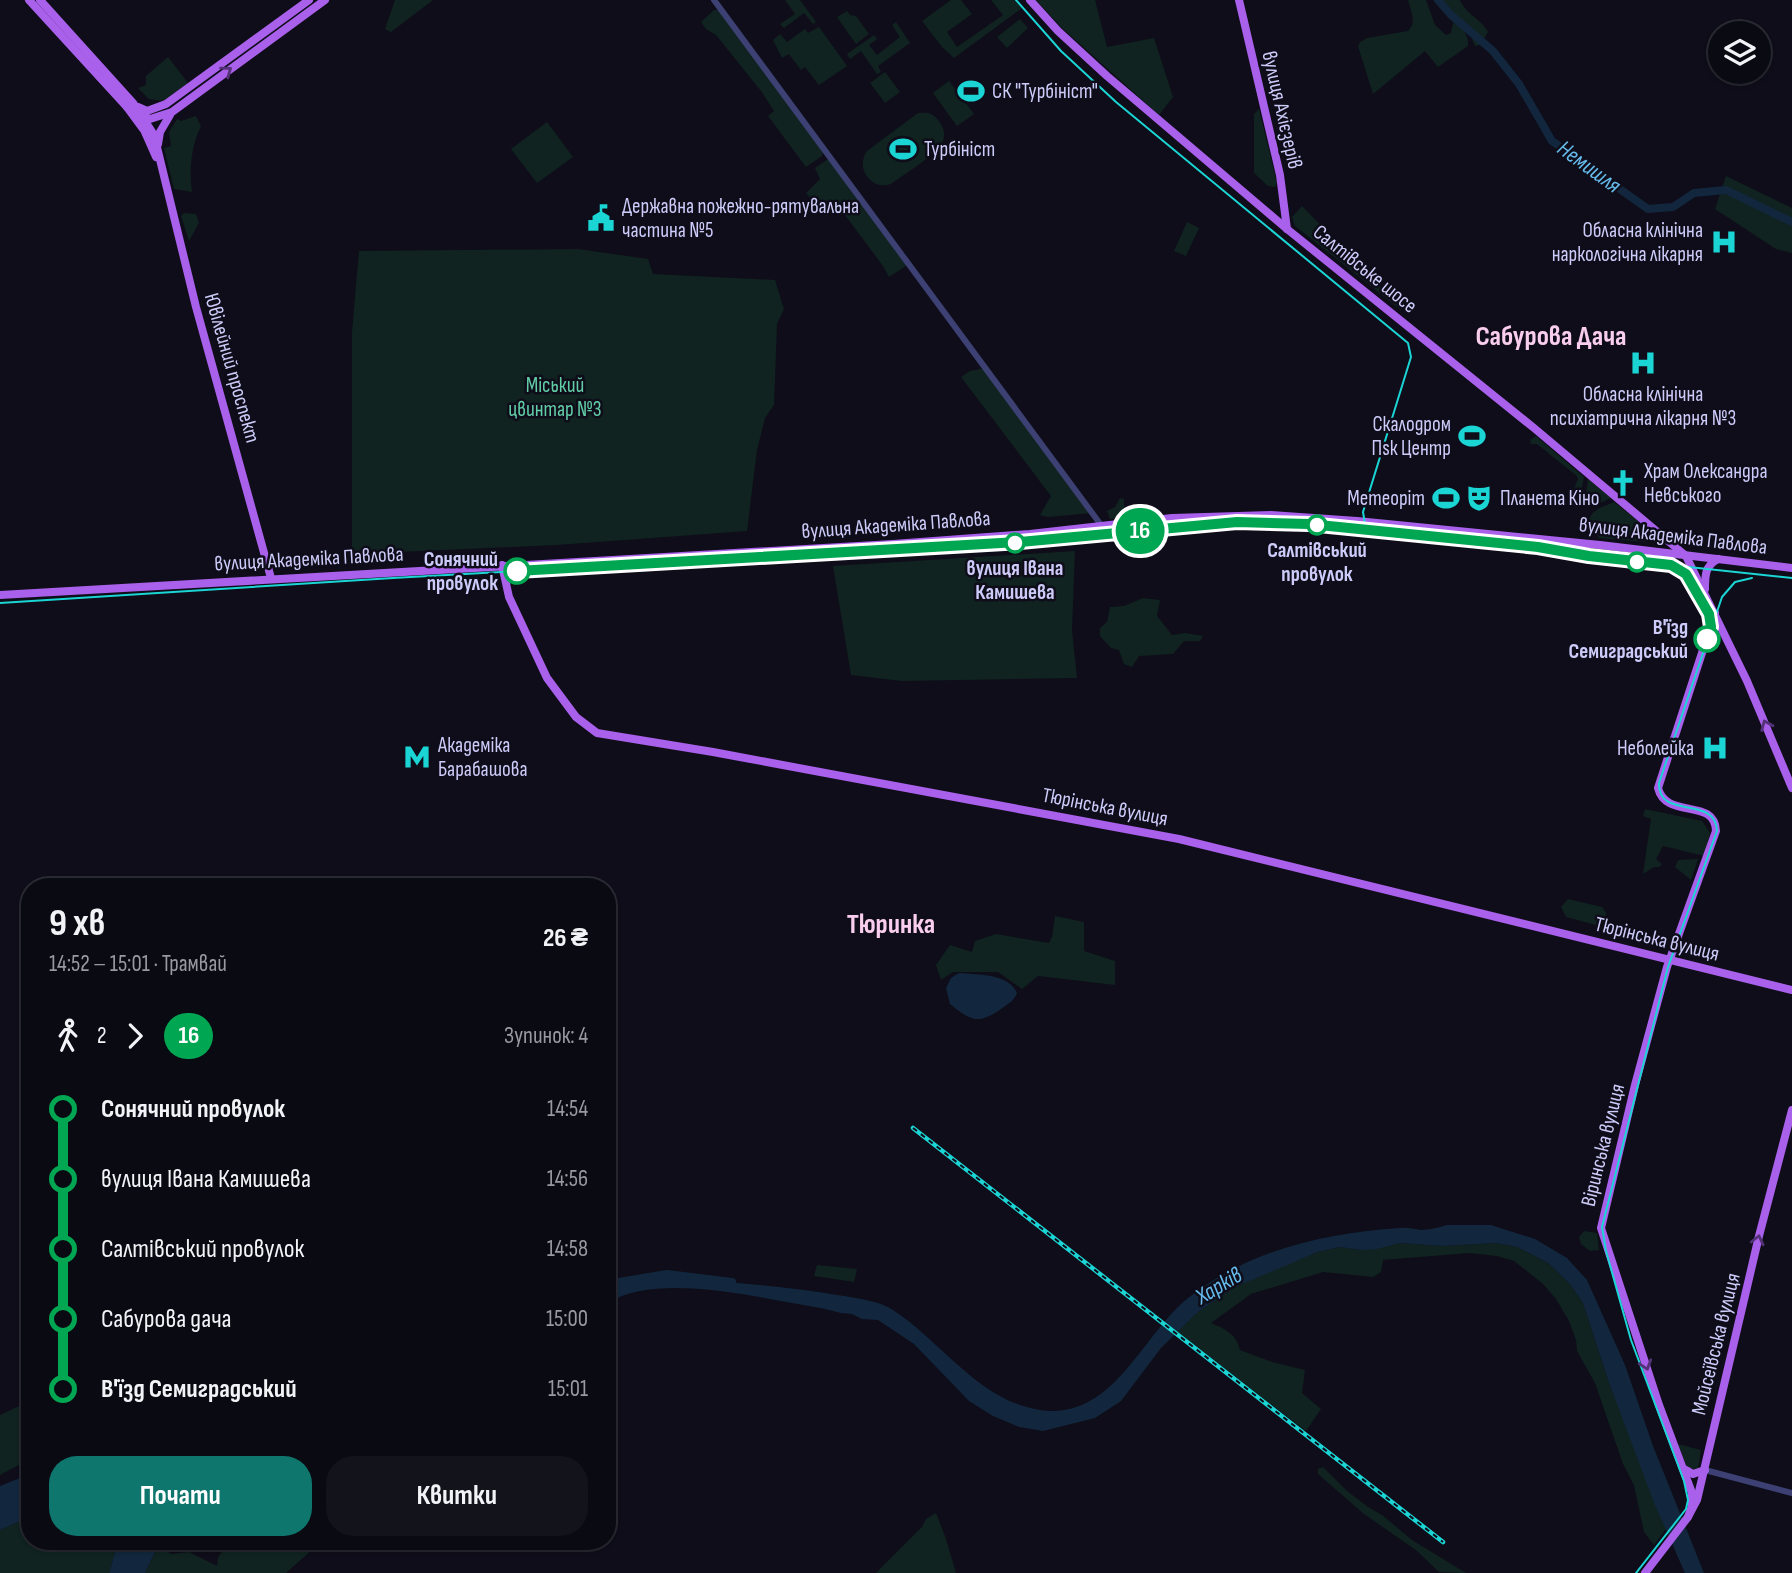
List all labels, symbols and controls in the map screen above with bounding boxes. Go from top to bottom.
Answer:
map controls [1708,21,1771,84]
button: layers [1708,21,1771,84]
street label: вулиця Ахієзерів [1256,49,1308,171]
one-way arrow [219,67,232,80]
sports icon: СК "Турбініст" [956,76,986,106]
place label: СК "Турбініст" [992,79,1098,104]
sports icon: Турбініст [888,134,918,164]
water label: Немишля [1552,135,1626,200]
place label: Турбініст [924,137,995,162]
place label: Державна пожежно-рятувальна частина №5 [622,194,859,243]
public building icon: Державна пожежно-рятувальна частина №5 [586,203,616,233]
place label: Обласна клінічна наркологічна лікарня [1552,218,1703,267]
street label: Салтівське шосе [1308,219,1422,319]
hospital icon: Обласна клінічна наркологічна лікарня [1709,227,1739,257]
street label: Ювілейний проспект [199,290,265,446]
district label: Сабурова Дача [1475,320,1627,353]
hospital icon: Обласна клінічна психіатрична лікарня №3 [1628,348,1658,378]
park label: Міський цвинтар №3 [508,373,602,422]
place label: Обласна клінічна психіатрична лікарня №3 [1550,382,1736,431]
place label: Скалодром Пsк Центр [1372,412,1451,461]
sports icon: Скалодром Пsк Центр [1457,421,1487,451]
place label: Храм Олександра Невського [1643,459,1768,508]
church icon: Храм Олександра Невського [1608,468,1638,498]
sports icon: Метеоріт [1431,483,1461,513]
theatre icon: Планета Кіно [1464,483,1494,513]
place label: Метеоріт [1347,486,1425,511]
place label: Планета Кіно [1500,486,1599,511]
street label: вулиця Академіка Павлова [801,506,991,544]
line badge: 16 [1108,508,1172,554]
street label: вулиця Академіка Павлова [1578,512,1768,560]
marker: Салтівський провулок [1307,515,1327,535]
text: 16 [1130,516,1150,545]
marker: вулиця Івана Камишева [1005,533,1025,553]
place label: Салтівський провулок [1267,538,1367,587]
street label: вулиця Академіка Павлова [214,542,404,576]
place label: Сонячний провулок [424,547,498,596]
unlabelled marker [1627,552,1647,572]
place label: вулиця Івана Камишева [967,556,1063,605]
marker: Сонячний провулок [504,558,530,584]
place label: В'їзд Семиградський [1569,615,1688,664]
marker: В'їзд Семиградський [1694,626,1720,652]
one-way arrow [1760,720,1774,732]
place label: Академіка Барабашова [437,733,527,782]
hospital icon: Неболейка [1700,733,1730,763]
place label: Неболейка [1617,736,1694,761]
metro station icon: Академіка Барабашова [402,742,432,772]
street label: Тюрінська вулиця [1040,783,1170,831]
text: 9 хв [49,901,105,946]
district label: Тюринка [847,908,935,941]
street label: Тюрінська вулиця [1592,911,1722,967]
text: 26 ₴ [543,923,588,954]
text: 14:52 – 15:01 · Трамвай [49,950,227,978]
icon: walk [49,1017,87,1055]
icon: forward [116,1017,154,1055]
text: 16 [178,1021,199,1050]
text: 2 [97,1022,106,1050]
text: Зупинок: 4 [504,1022,588,1050]
street label: Віринська вулиця [1576,1081,1630,1209]
text: Сонячний провулок [101,1094,285,1125]
text: 14:54 [547,1095,588,1123]
text: вулиця Івана Камишева [101,1164,311,1195]
text: 14:56 [547,1165,588,1193]
text: Салтівський провулок [101,1234,304,1265]
one-way arrow [1750,1234,1764,1246]
text: 14:58 [547,1235,588,1263]
water label: Харків [1190,1261,1248,1311]
street label: Мойсеївська вулиця [1686,1271,1746,1417]
text: Сабурова дача [101,1304,232,1335]
text: 15:00 [546,1305,588,1333]
one-way arrow [1638,1359,1653,1371]
text: В'їзд Семиградський [101,1374,297,1405]
text: 15:01 [548,1375,588,1403]
button: Почати [49,1456,312,1536]
button: Квитки [326,1456,588,1536]

